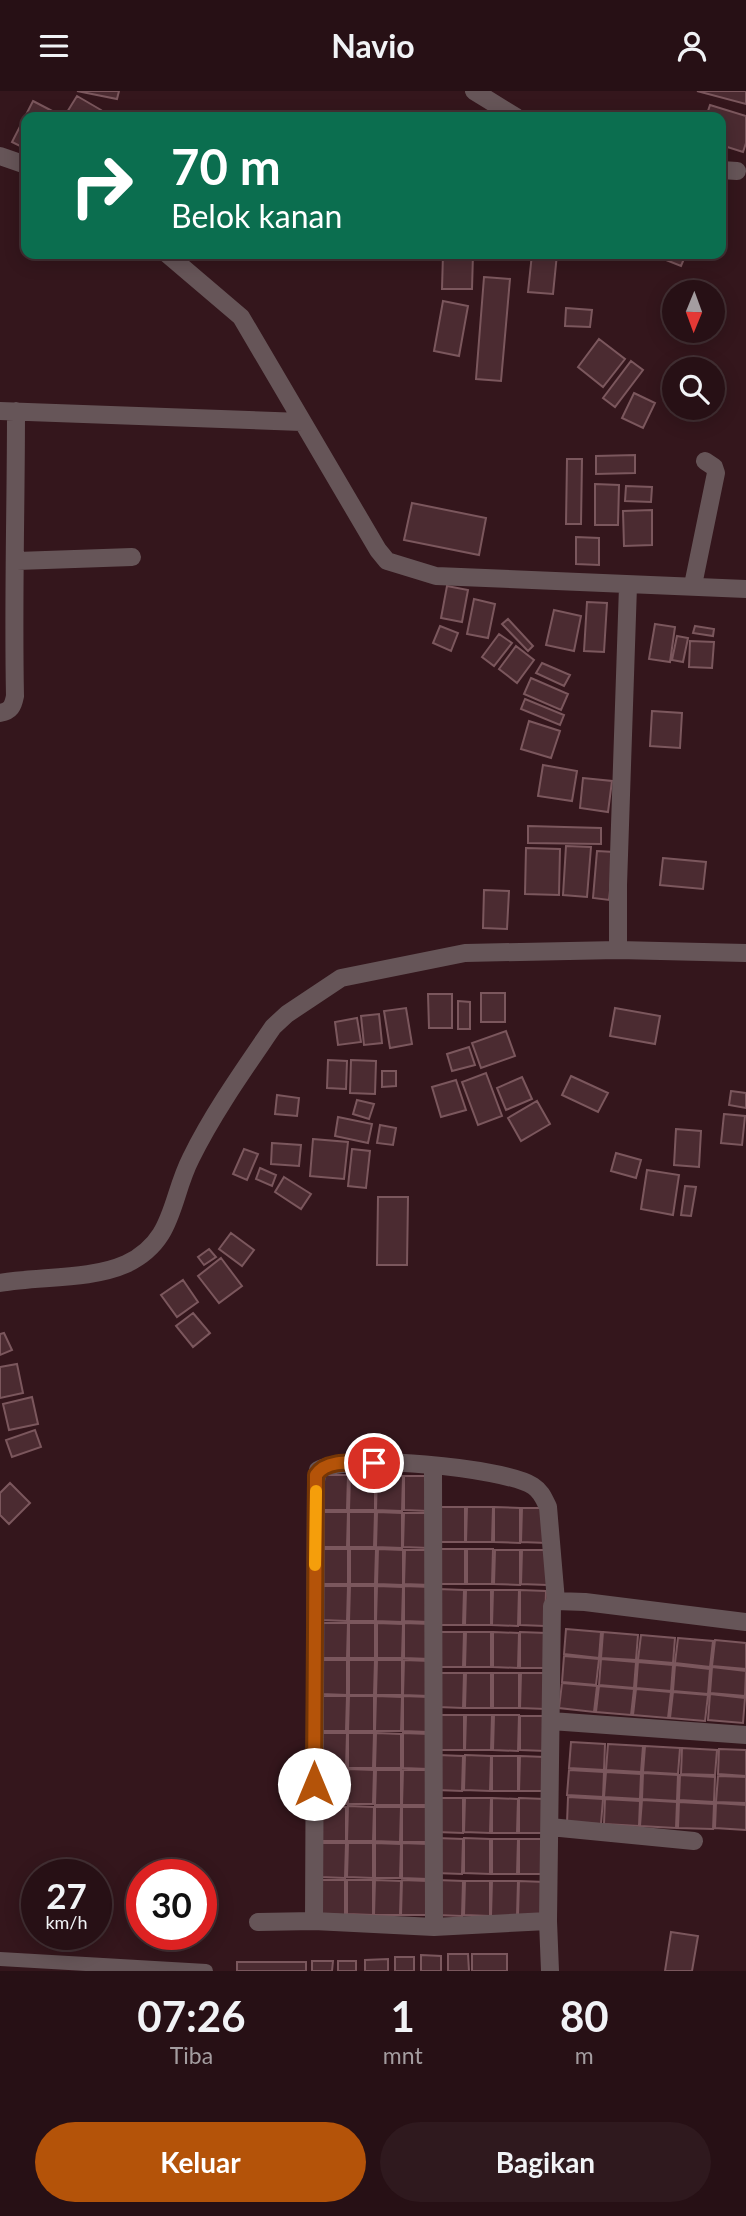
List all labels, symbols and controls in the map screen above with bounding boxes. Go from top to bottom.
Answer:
text: Navio [331,26,415,65]
icon: menu [35,27,73,65]
icon: person [673,27,711,65]
text: 70 m [171,137,281,195]
icon: right [56,140,147,231]
text: Belok kanan [171,196,342,235]
north arrow [662,280,724,343]
map controls [662,280,725,420]
button: search [662,357,725,420]
pin [344,1433,404,1493]
icon: arrive [355,1444,393,1482]
position arrow [277,1747,351,1821]
speed limit sign: 30 [126,1859,217,1950]
text: 27 [46,1874,87,1916]
text: km/h [45,1911,88,1933]
text: 07:26 [137,1991,246,2041]
text: 1 [391,1991,415,2041]
text: 80 [560,1991,609,2041]
text: Tiba [170,2041,213,2069]
text: mnt [383,2041,423,2069]
text: m [575,2041,594,2069]
button: Keluar [35,2122,366,2202]
button: Bagikan [380,2122,711,2202]

